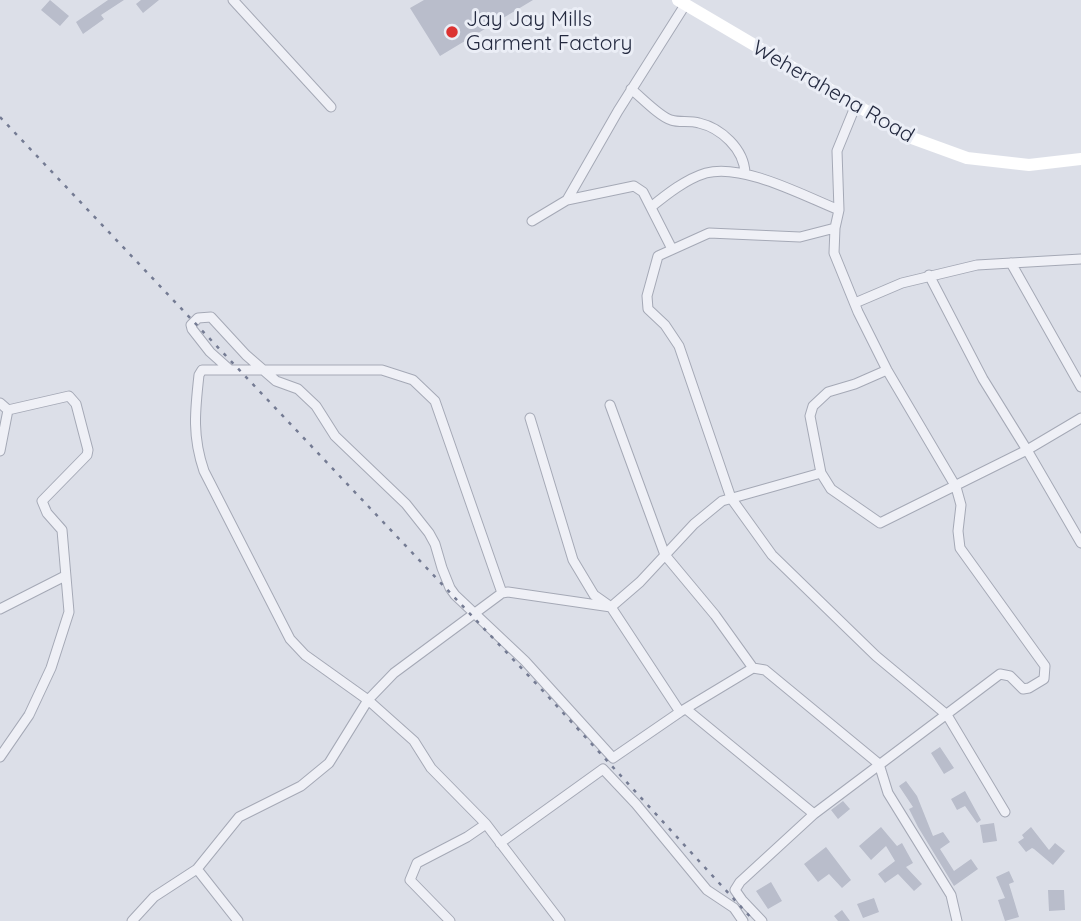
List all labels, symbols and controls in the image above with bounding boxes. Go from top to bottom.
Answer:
place label: Jay Jay Mills Garment Factory [466,7,632,57]
marker: Jay Jay Mills Garment Factory [444,24,460,40]
street label: Weherahena Road [748,35,918,149]

